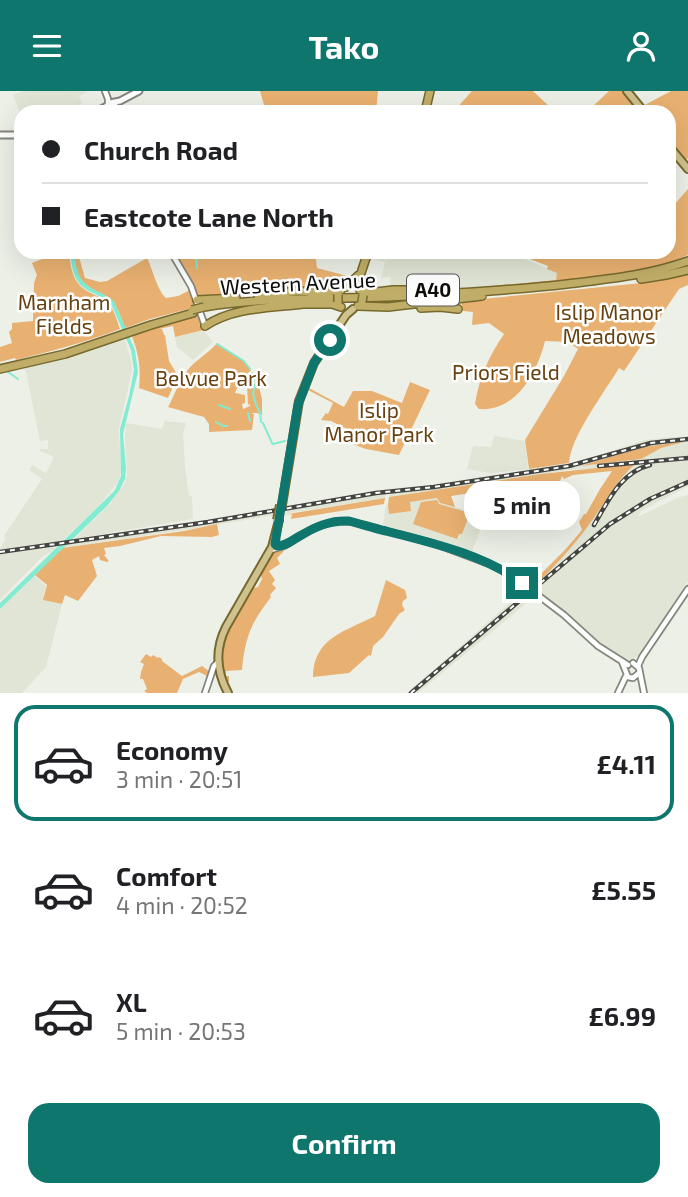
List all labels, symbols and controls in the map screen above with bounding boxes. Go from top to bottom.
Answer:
icon: menu [28,27,66,65]
text: Tako [309,27,379,65]
icon: person [622,27,660,65]
text: Church Road [84,134,238,165]
text: Eastcote Lane North [84,201,334,232]
street label: Western Avenue [219,266,376,299]
road number: A40 [407,274,459,305]
park label: Marnham Fields [18,289,110,338]
park label: Islip Manor Meadows [556,299,663,348]
route start [314,324,346,356]
park label: Priors Field [452,359,560,384]
park label: Belvue Park [155,365,267,390]
park label: Islip Manor Park [324,397,434,446]
callout: 5 min [464,482,580,531]
text: 5 min [493,491,551,519]
route end [506,567,538,599]
icon: car [32,732,95,795]
text: Economy [116,734,228,765]
text: £4.11 [597,748,656,779]
text: 3 min · 20:51 [116,765,243,793]
icon: car [32,858,95,921]
text: Comfort [116,860,217,891]
text: £5.55 [591,874,656,905]
text: 4 min · 20:52 [116,891,248,919]
icon: car [32,984,95,1047]
text: XL [116,986,147,1017]
text: £6.99 [588,1000,656,1031]
text: 5 min · 20:53 [116,1017,246,1045]
button: Confirm [28,1103,660,1183]

